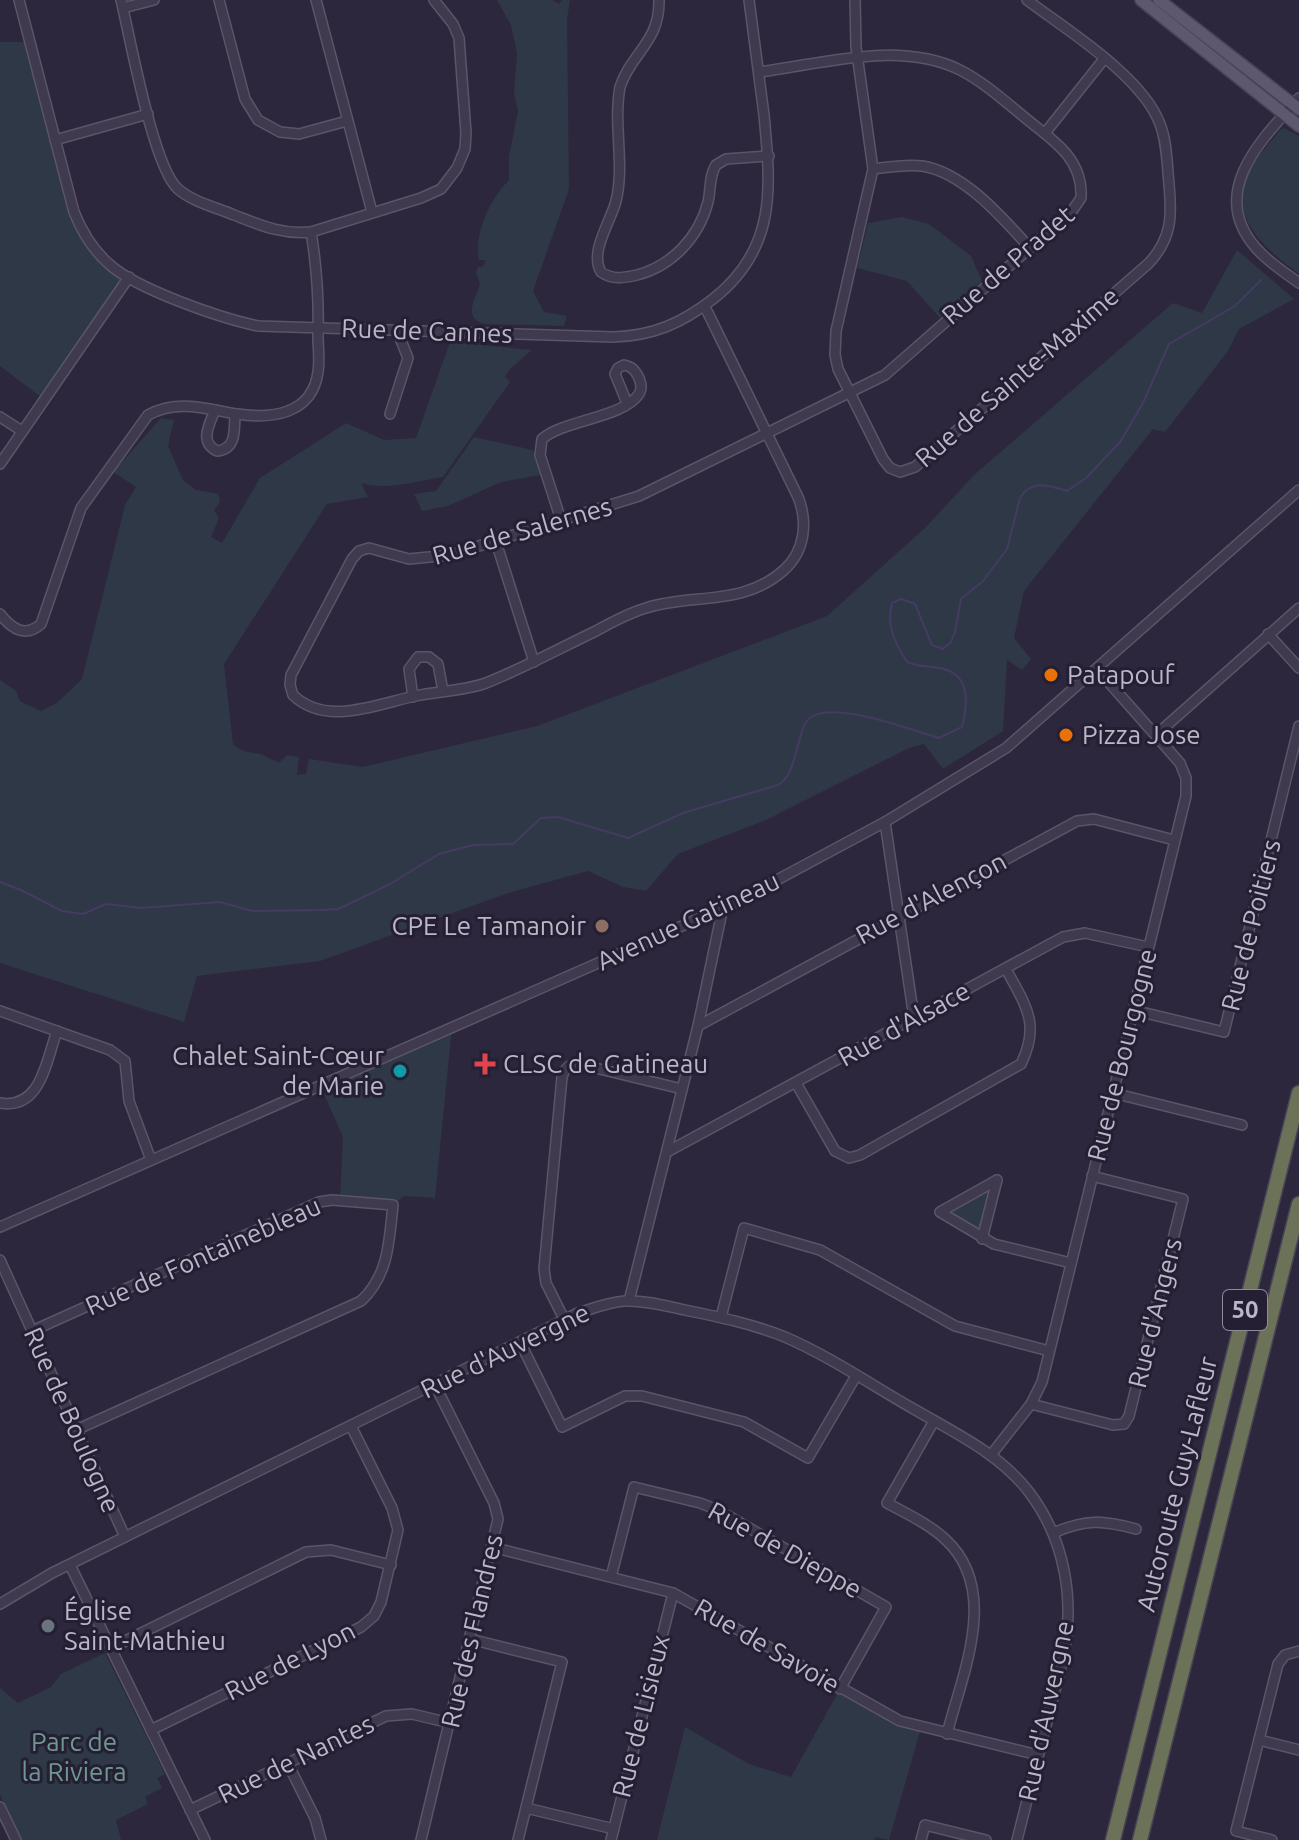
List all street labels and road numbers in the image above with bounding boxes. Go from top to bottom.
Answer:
street label: Rue de Pradet [936,199,1080,330]
street label: Rue de Sainte-Maxime [909,281,1124,473]
street label: Rue de Cannes [341,313,513,348]
street label: Rue de Salernes [429,491,615,570]
street label: Rue de Poitiers [1215,836,1286,1014]
street label: Rue d'Alençon [851,846,1011,949]
street label: Avenue Gatineau [592,866,784,976]
street label: Rue de Bourgogne [1081,946,1162,1164]
street label: Rue d'Alsace [833,976,975,1072]
street label: Rue de Fontainebleau [81,1191,325,1320]
street label: Rue d'Angers [1122,1235,1187,1391]
road number: 50 [1223,1290,1267,1330]
street label: Rue d'Auvergne [416,1297,594,1404]
street label: Rue de Boulogne [19,1323,126,1517]
street label: Autoroute Guy-Lafleur [1131,1353,1222,1614]
street label: Rue de Dieppe [704,1496,867,1604]
street label: Rue des Flandres [435,1531,508,1730]
street label: Rue de Savoie [690,1592,845,1699]
street label: Rue de Lyon [220,1615,360,1706]
street label: Rue d'Auvergne [1012,1618,1079,1804]
street label: Rue de Lisieux [606,1632,675,1800]
street label: Rue de Nantes [213,1708,378,1809]

